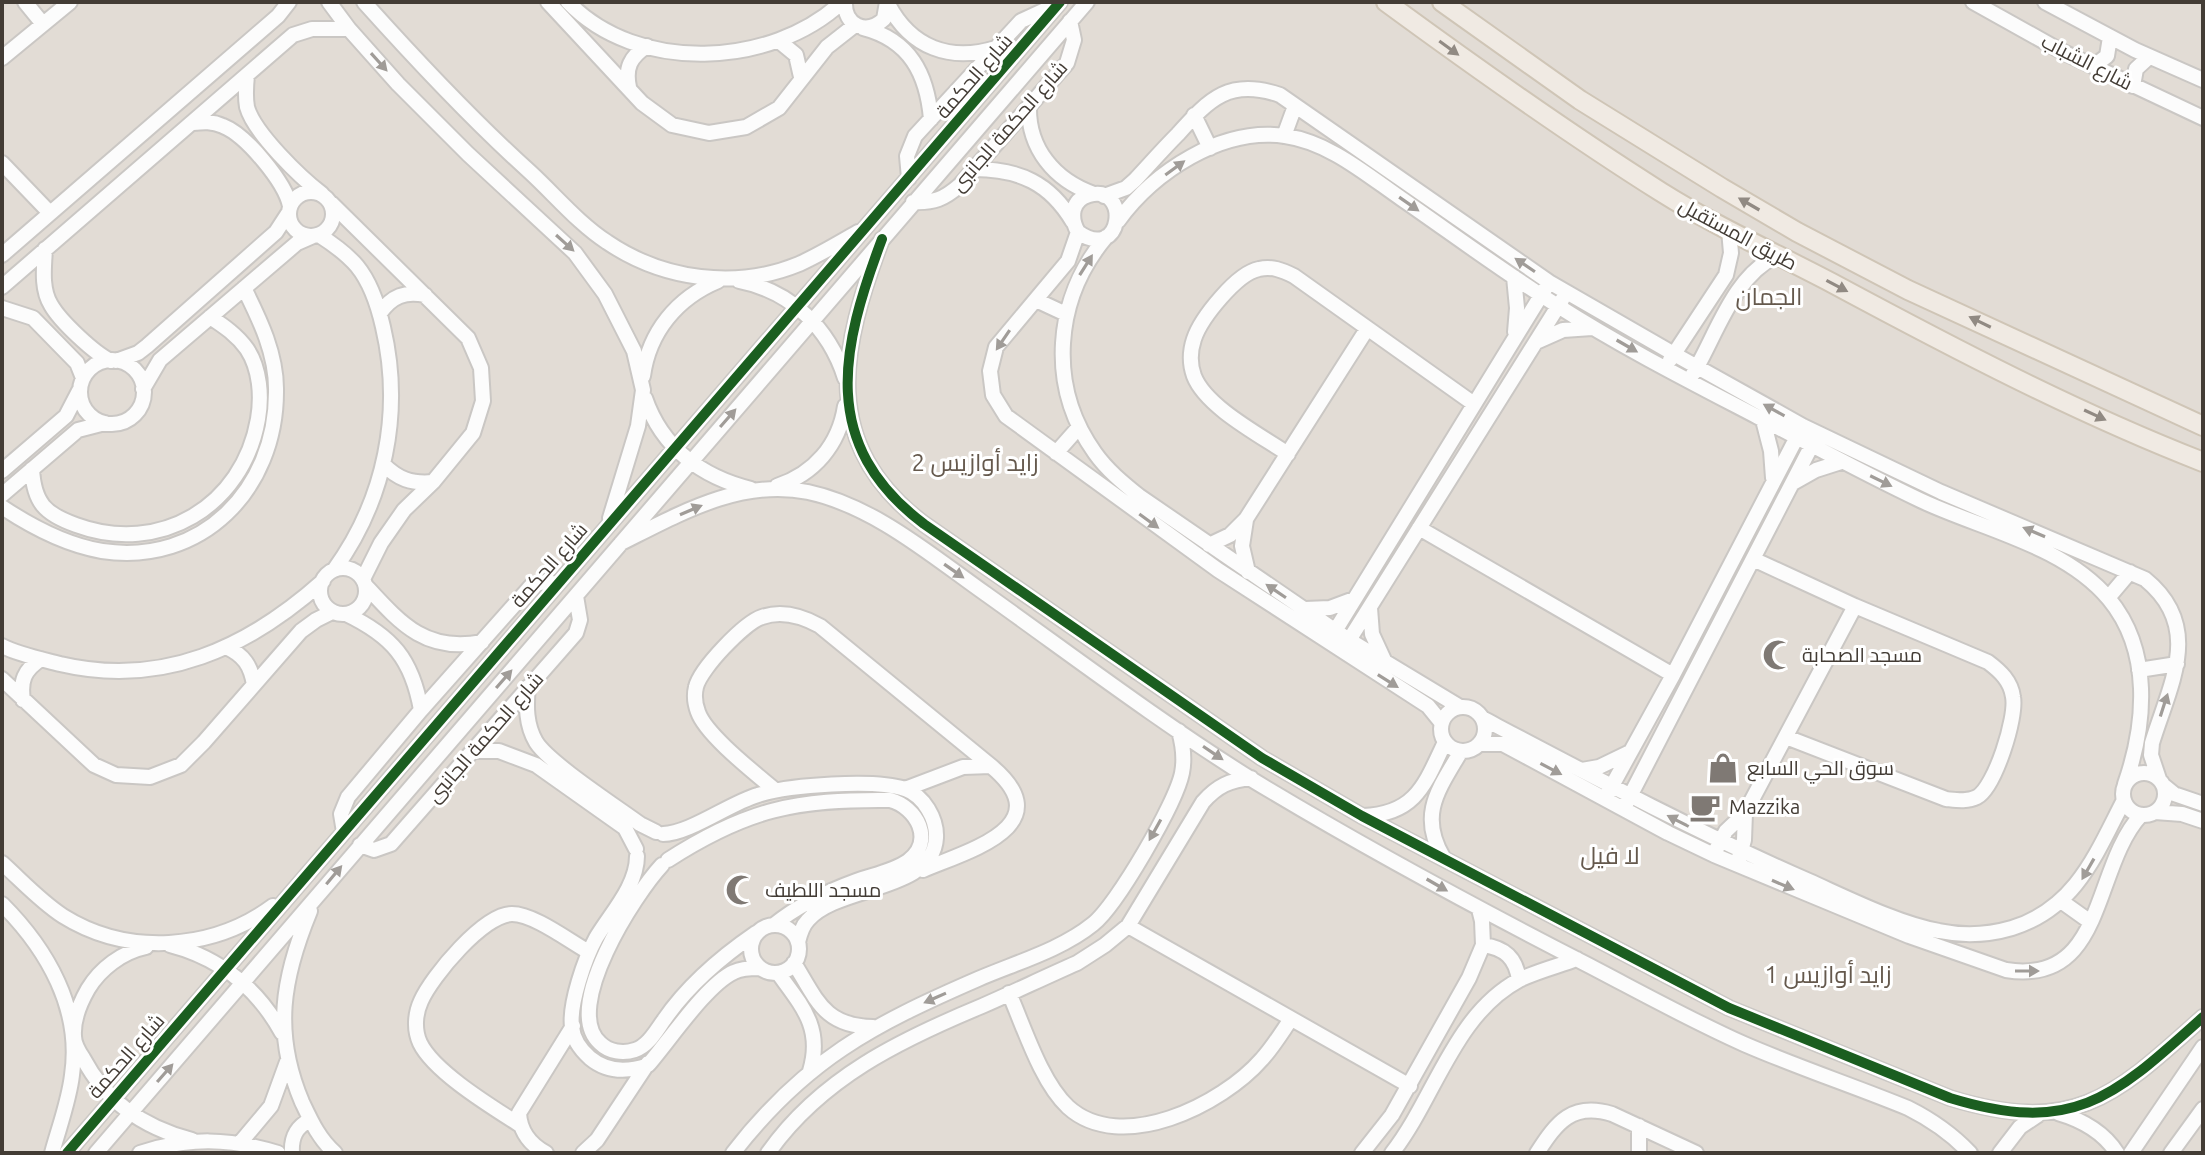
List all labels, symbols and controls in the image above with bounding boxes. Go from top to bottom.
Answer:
street label: شارع الحكمة [931,29,1019,125]
street label: شارع الشباب [2037,29,2137,97]
one-way arrow [1439,40,1460,55]
one-way arrow [369,53,387,72]
street label: شارع الحكمة الجانبى [946,56,1074,198]
one-way arrow [1164,160,1186,176]
street label: طريق المستقبل [1674,193,1801,276]
one-way arrow [1398,196,1419,211]
one-way arrow [1738,197,1760,211]
one-way arrow [555,234,574,252]
one-way arrow [1078,254,1092,276]
one-way arrow [1514,258,1535,273]
one-way arrow [1826,280,1849,293]
district label: الجمان [1736,283,1802,311]
one-way arrow [1968,316,1991,329]
one-way arrow [996,330,1011,351]
one-way arrow [1615,339,1638,353]
one-way arrow [1763,403,1785,417]
one-way arrow [719,408,737,427]
one-way arrow [2083,408,2107,422]
district label: زايد أوازيس 2 [911,447,1039,477]
one-way arrow [1869,474,1892,488]
one-way arrow [679,503,703,516]
one-way arrow [1138,513,1160,529]
street label: شارع الحكمة [506,518,594,614]
one-way arrow [2023,525,2046,538]
one-way arrow [944,563,965,579]
one-way arrow [1265,584,1287,598]
mosque icon: مسجد الصحابة [1761,638,1795,672]
place label: مسجد الصحابة [1802,643,1922,666]
street label: شارع الحكمة الجانبى [422,667,550,809]
one-way arrow [495,669,512,689]
one-way arrow [1377,674,1399,688]
one-way arrow [2158,692,2170,716]
one-way arrow [1202,745,1223,760]
shop icon: سوق الحي السابع [1706,751,1740,785]
place label: سوق الحي السابع [1747,756,1894,784]
one-way arrow [1539,762,1562,776]
cafe icon: Mazzika [1688,790,1722,824]
place label: Mazzika [1729,795,1800,818]
one-way arrow [1666,815,1689,828]
one-way arrow [1148,819,1162,841]
district label: لا فيل [1580,842,1640,870]
one-way arrow [2081,858,2095,880]
one-way arrow [325,865,342,885]
mosque icon: مسجد اللطيف [724,873,758,907]
place label: مسجد اللطيف [765,878,881,901]
one-way arrow [1426,878,1448,892]
one-way arrow [1771,878,1795,891]
district label: زايد أوازيس 1 [1764,959,1892,989]
one-way arrow [2015,965,2040,977]
one-way arrow [923,991,947,1004]
street label: شارع الحكمة [83,1009,171,1105]
one-way arrow [156,1063,173,1083]

